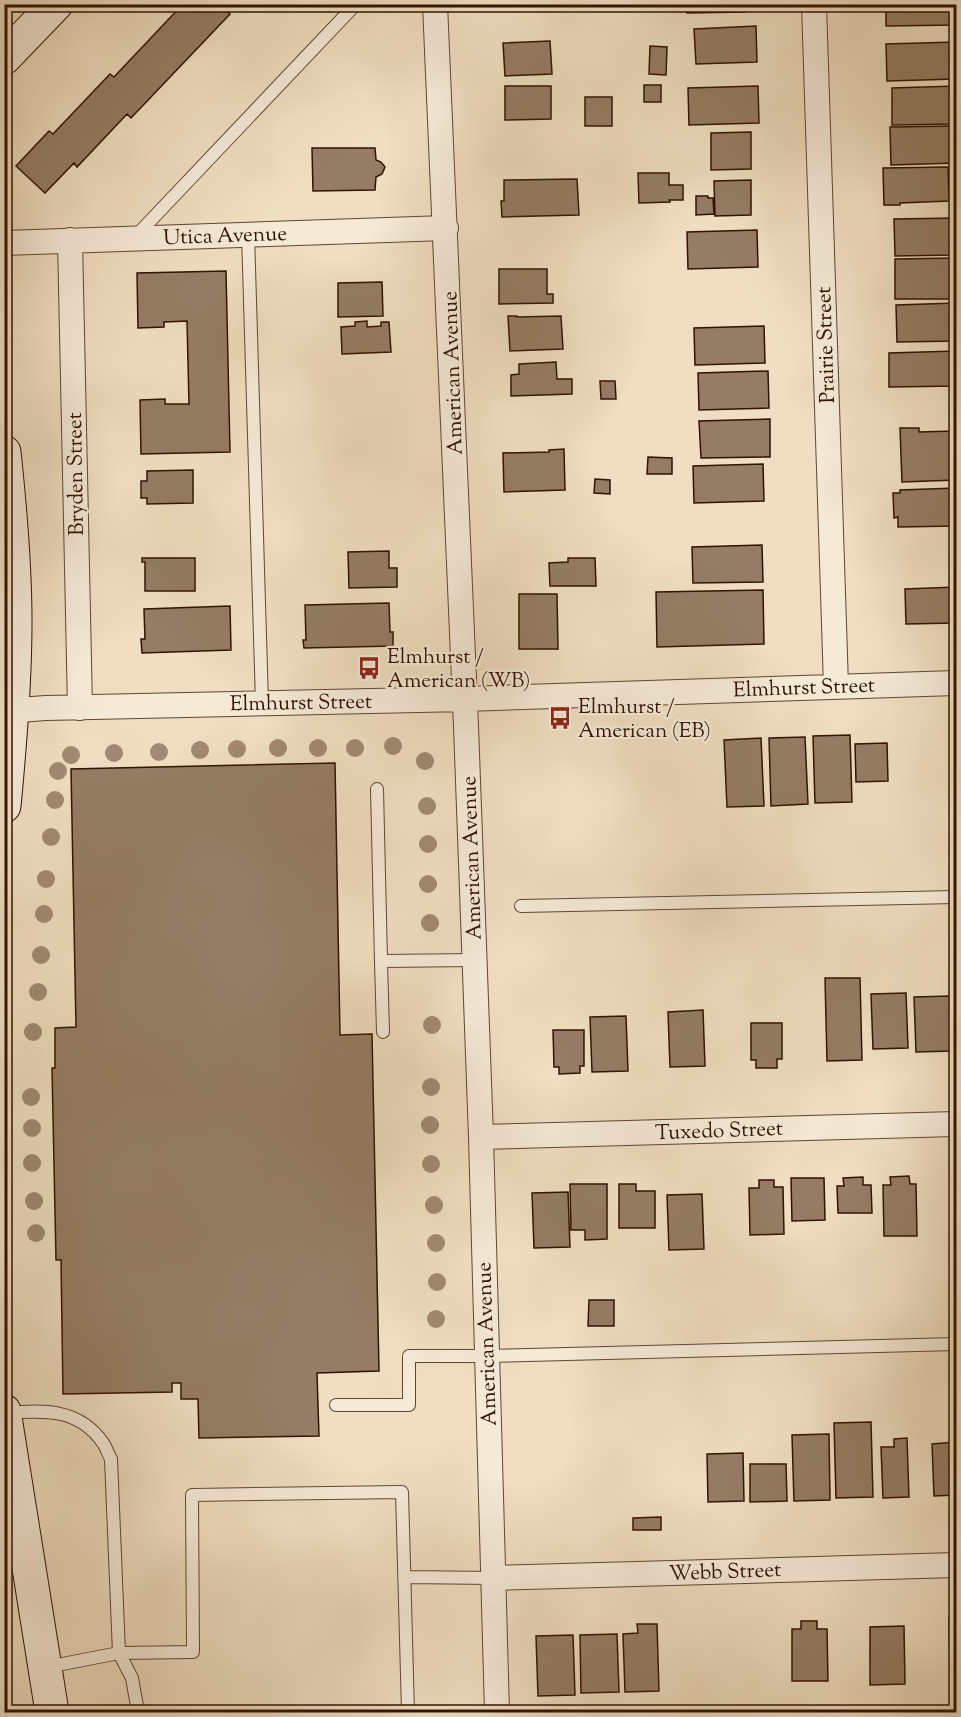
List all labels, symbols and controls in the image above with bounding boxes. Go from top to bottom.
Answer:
street label: Utica Avenue [163,220,288,254]
street label: Prairie Street [810,286,844,404]
street label: American Avenue [436,290,472,455]
street label: Bryden Street [61,412,93,536]
place label: Elmhurst / American (WB) [387,643,530,697]
bus stop icon: Elmhurst / American (WB) [356,655,382,681]
street label: Elmhurst Street [733,672,876,706]
street label: Elmhurst Street [230,688,372,720]
place label: Elmhurst / American (EB) [578,693,711,747]
bus stop icon: Elmhurst / American (EB) [547,705,573,731]
street label: American Avenue [455,775,491,940]
street label: Tuxedo Street [655,1115,784,1149]
street label: American Avenue [470,1261,506,1426]
street label: Webb Street [668,1556,782,1590]

